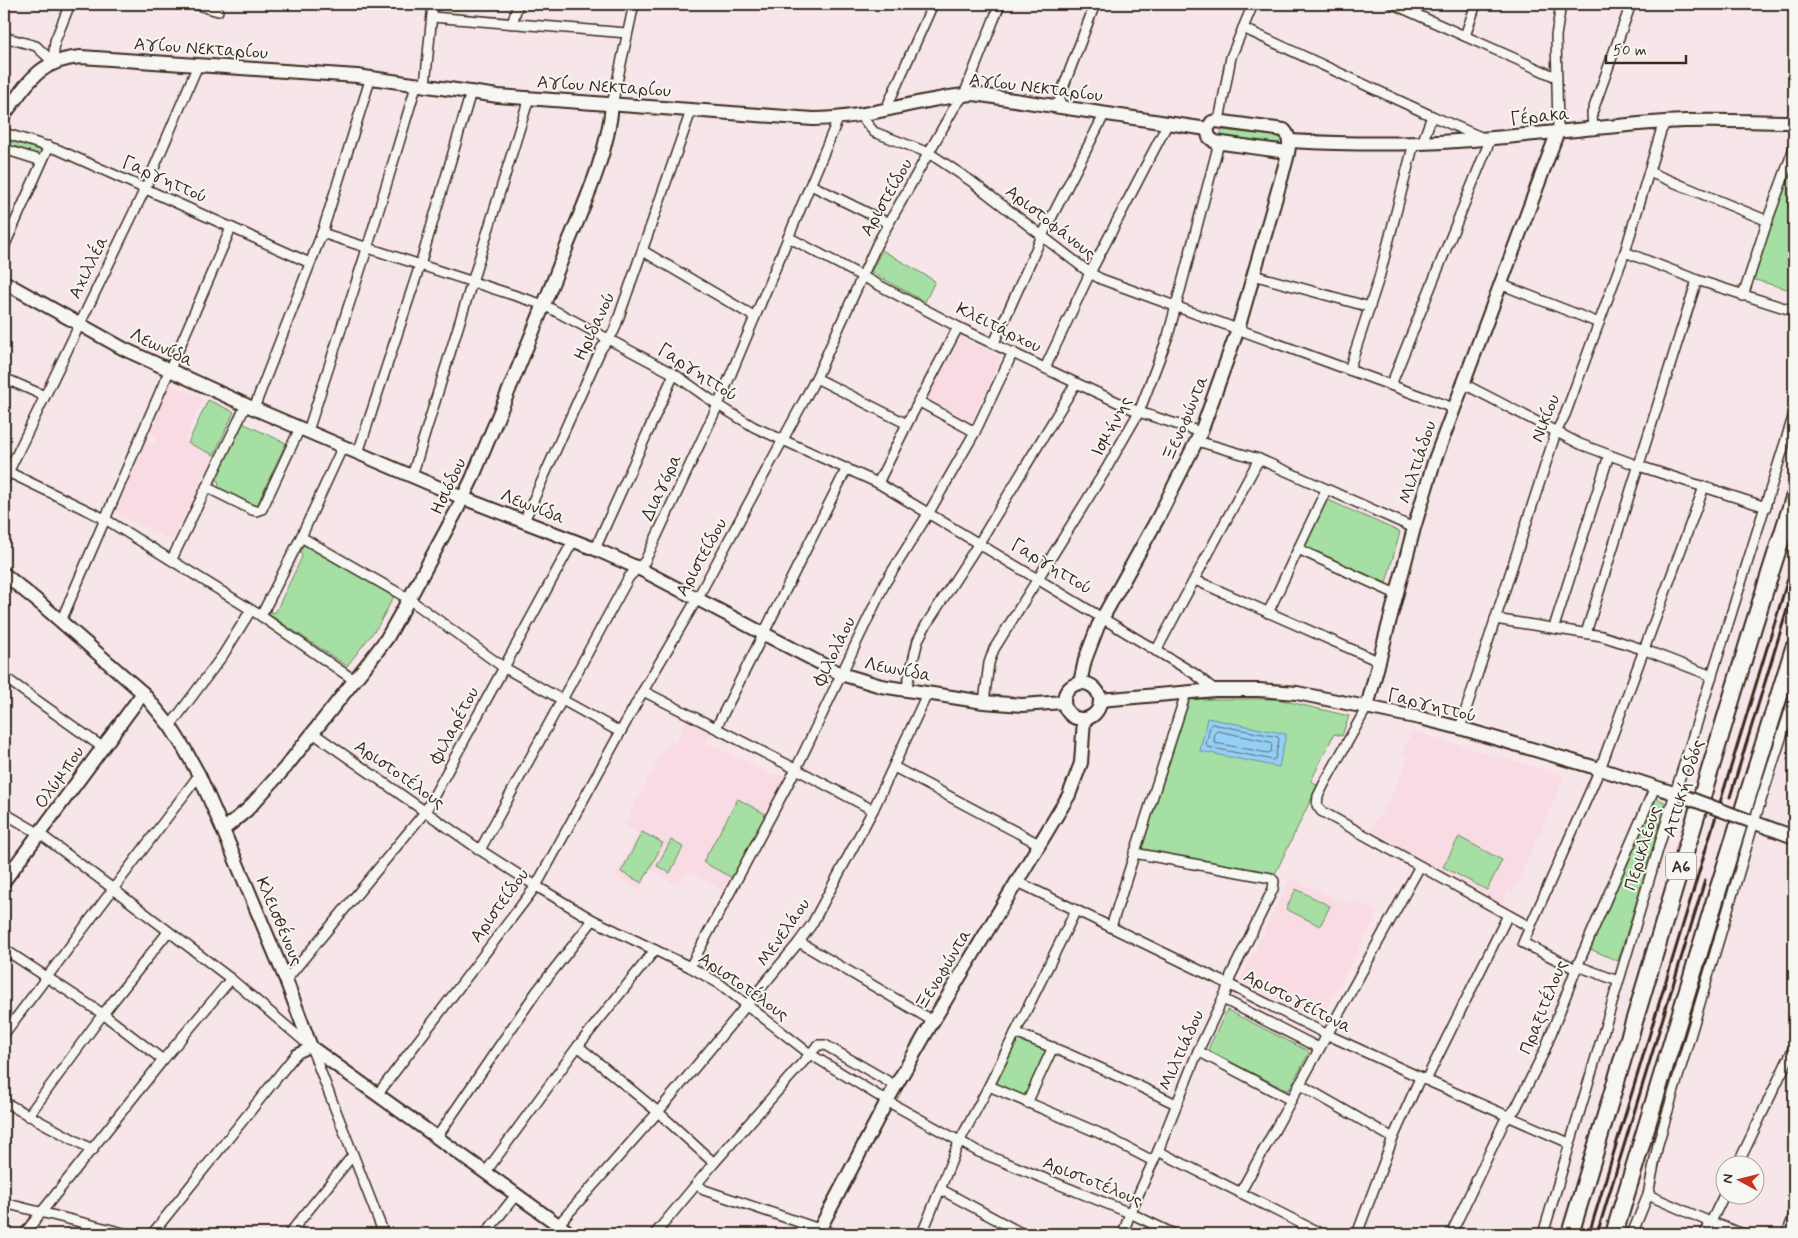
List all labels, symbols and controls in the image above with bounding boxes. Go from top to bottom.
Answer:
street label: Αγίου Νεκταρίου [133,32,269,66]
scale bar [1606,32,1686,64]
text: 50 m [1613,41,1647,61]
street label: Αγίου Νεκταρίου [968,68,1104,108]
street label: Αγίου Νεκταρίου [536,70,672,104]
street label: Γέρακα [1509,101,1571,132]
street label: Γαργηττού [118,150,211,209]
street label: Αριστείδου [855,154,919,241]
street label: Αριστοφάνους [1000,180,1101,266]
street label: Αχιλλέα [62,231,115,303]
street label: Ηριδανού [569,288,621,365]
street label: Κλειτάρχου [952,297,1045,359]
street label: Λεωνίδα [126,323,197,373]
street label: Γαργηττού [653,338,742,408]
street label: Ξενοφώντα [1157,372,1215,465]
street label: Νικίου [1525,391,1566,446]
street label: Ισμήνης [1086,392,1138,461]
street label: Μιλτιάδου [1393,418,1443,507]
street label: Διαγόρα [636,450,688,525]
street label: Ησιόδου [425,454,472,519]
street label: Λεωνίδα [497,484,569,530]
street label: Αριστείδου [670,514,733,601]
street label: Γαργηττού [1006,533,1097,601]
street label: Φιλολάου [807,613,862,691]
street label: Λεωνίδα [862,652,933,688]
street label: Φιλαρέτου [423,682,485,769]
street label: Γαργηττού [1385,683,1479,729]
street label: Αριστοτέλους [349,734,450,815]
street label: Αττική Οδός [1658,736,1710,840]
street label: Ολύμπου [29,741,90,814]
street label: Περικλέους [1618,803,1667,894]
road number: Α6 [1666,852,1696,879]
street label: Αριστείδου [465,864,535,948]
street label: Κλεισθένους [250,873,310,970]
street label: Μενελάου [751,894,816,972]
street label: Ξενοφώντα [910,924,978,1015]
street label: Αριστοτέλους [693,946,794,1027]
street label: Πραξιτέλους [1513,956,1574,1058]
street label: Αριστογείτονα [1239,964,1356,1039]
street label: Μιλτιάδου [1154,1006,1210,1094]
street label: Αριστοτέλους [1039,1150,1147,1213]
north arrow [1716,1156,1766,1206]
text: N [1719,1173,1738,1184]

